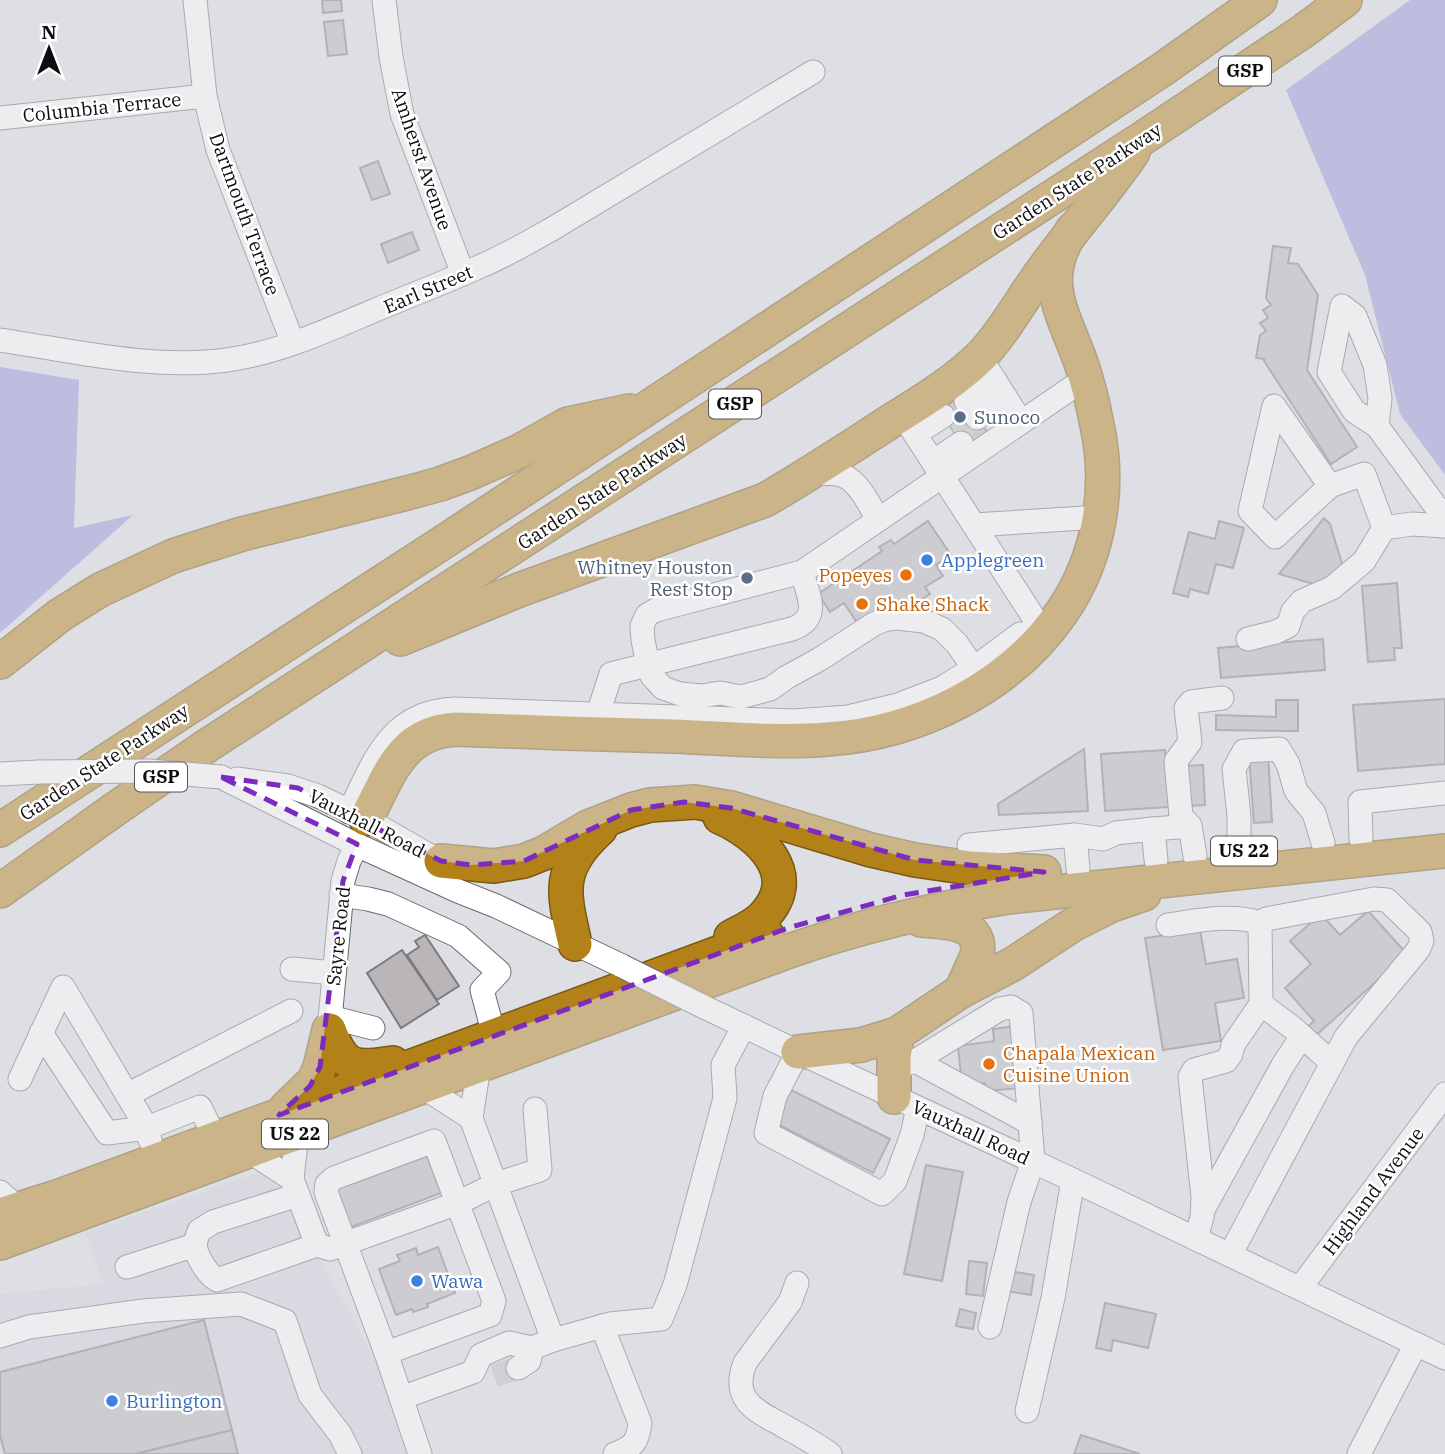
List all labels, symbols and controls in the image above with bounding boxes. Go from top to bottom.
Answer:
north arrow [14,14,84,84]
text: N [41,20,57,44]
road number: GSP [1219,56,1271,86]
street label: Amherst Avenue [386,85,458,233]
street label: Columbia Terrace [22,87,182,127]
street label: Garden State Parkway [988,117,1167,245]
street label: Dartmouth Terrace [204,129,286,299]
street label: Earl Street [380,259,476,318]
road number: GSP [709,390,761,418]
place label: Sunoco [974,405,1040,429]
marker: Sunoco [952,409,968,425]
street label: Garden State Parkway [513,427,692,555]
place label: Applegreen [941,548,1044,572]
marker: Applegreen [919,552,935,568]
place label: Whitney Houston Rest Stop [577,555,733,601]
place label: Popeyes [818,563,892,587]
marker: Popeyes [898,567,914,583]
marker: Whitney Houston Rest Stop [739,570,755,586]
place label: Shake Shack [876,592,989,616]
marker: Shake Shack [854,596,870,612]
street label: Garden State Parkway [15,698,194,826]
road number: GSP [135,762,187,792]
street label: Vauxhall Road [305,783,429,863]
road number: US 22 [1211,836,1277,866]
street label: Sayre Road [321,885,355,987]
place label: Chapala Mexican Cuisine Union [1003,1041,1156,1087]
marker: Chapala Mexican Cuisine Union [981,1056,997,1072]
street label: Vauxhall Road [908,1094,1034,1170]
road number: US 22 [262,1120,328,1148]
street label: Highland Avenue [1317,1122,1429,1260]
place label: Wawa [431,1269,483,1293]
marker: Wawa [409,1273,425,1289]
place label: Burlington [126,1389,222,1413]
marker: Burlington [104,1393,120,1409]

